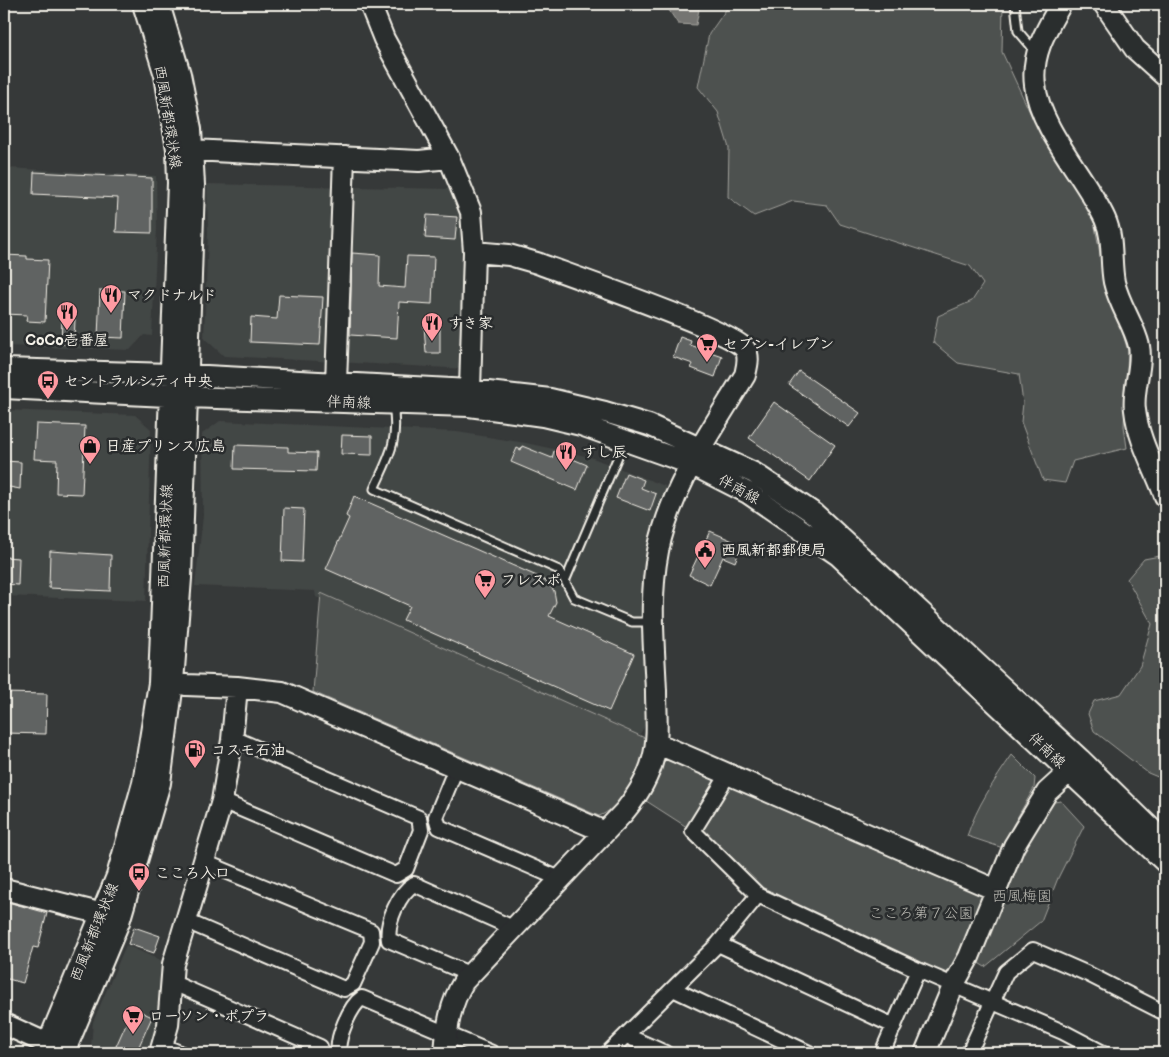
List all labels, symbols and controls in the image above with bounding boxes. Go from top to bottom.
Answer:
street label: 西風新都環状線 [150,64,185,170]
restaurant icon: マクドナルド [99,283,123,314]
place label: マクドナルド [127,286,216,305]
restaurant icon: CoCo壱番屋 [55,300,79,331]
restaurant icon: すき家 [420,311,444,342]
place label: すき家 [448,314,493,333]
place label: CoCo壱番屋 [25,331,109,350]
supermarket icon: セブン-イレブン [695,332,719,363]
place label: セブン-イレブン [723,335,834,354]
bus stop icon: セントラルシティ中央 [36,369,60,400]
place label: セントラルシティ中央 [64,372,213,391]
street label: 伴南線 [326,392,372,413]
shop icon: 日産プリンス広島 [78,434,102,465]
place label: 日産プリンス広島 [106,437,226,456]
restaurant icon: すし辰 [554,440,578,471]
place label: すし辰 [582,443,627,462]
street label: 伴南線 [714,470,763,509]
street label: 西風新都環状線 [154,483,177,589]
public building icon: 西風新都郵便局 [693,538,717,569]
place label: 西風新都郵便局 [721,541,826,560]
supermarket icon: フレスポ [473,568,497,599]
place label: フレスポ [501,571,561,590]
street label: 伴南線 [1024,728,1070,773]
fuel station icon: コスモ石油 [183,738,207,769]
place label: コスモ石油 [211,741,285,760]
bus stop icon: こころ入口 [127,861,151,892]
place label: こころ入口 [155,864,230,883]
street label: 西風新都環状線 [66,880,123,984]
park label: 西風梅園 [992,887,1052,906]
park label: こころ第７公園 [868,904,974,923]
supermarket icon: ローソン・ポプラ [121,1004,145,1035]
place label: ローソン・ポプラ [149,1007,269,1026]

